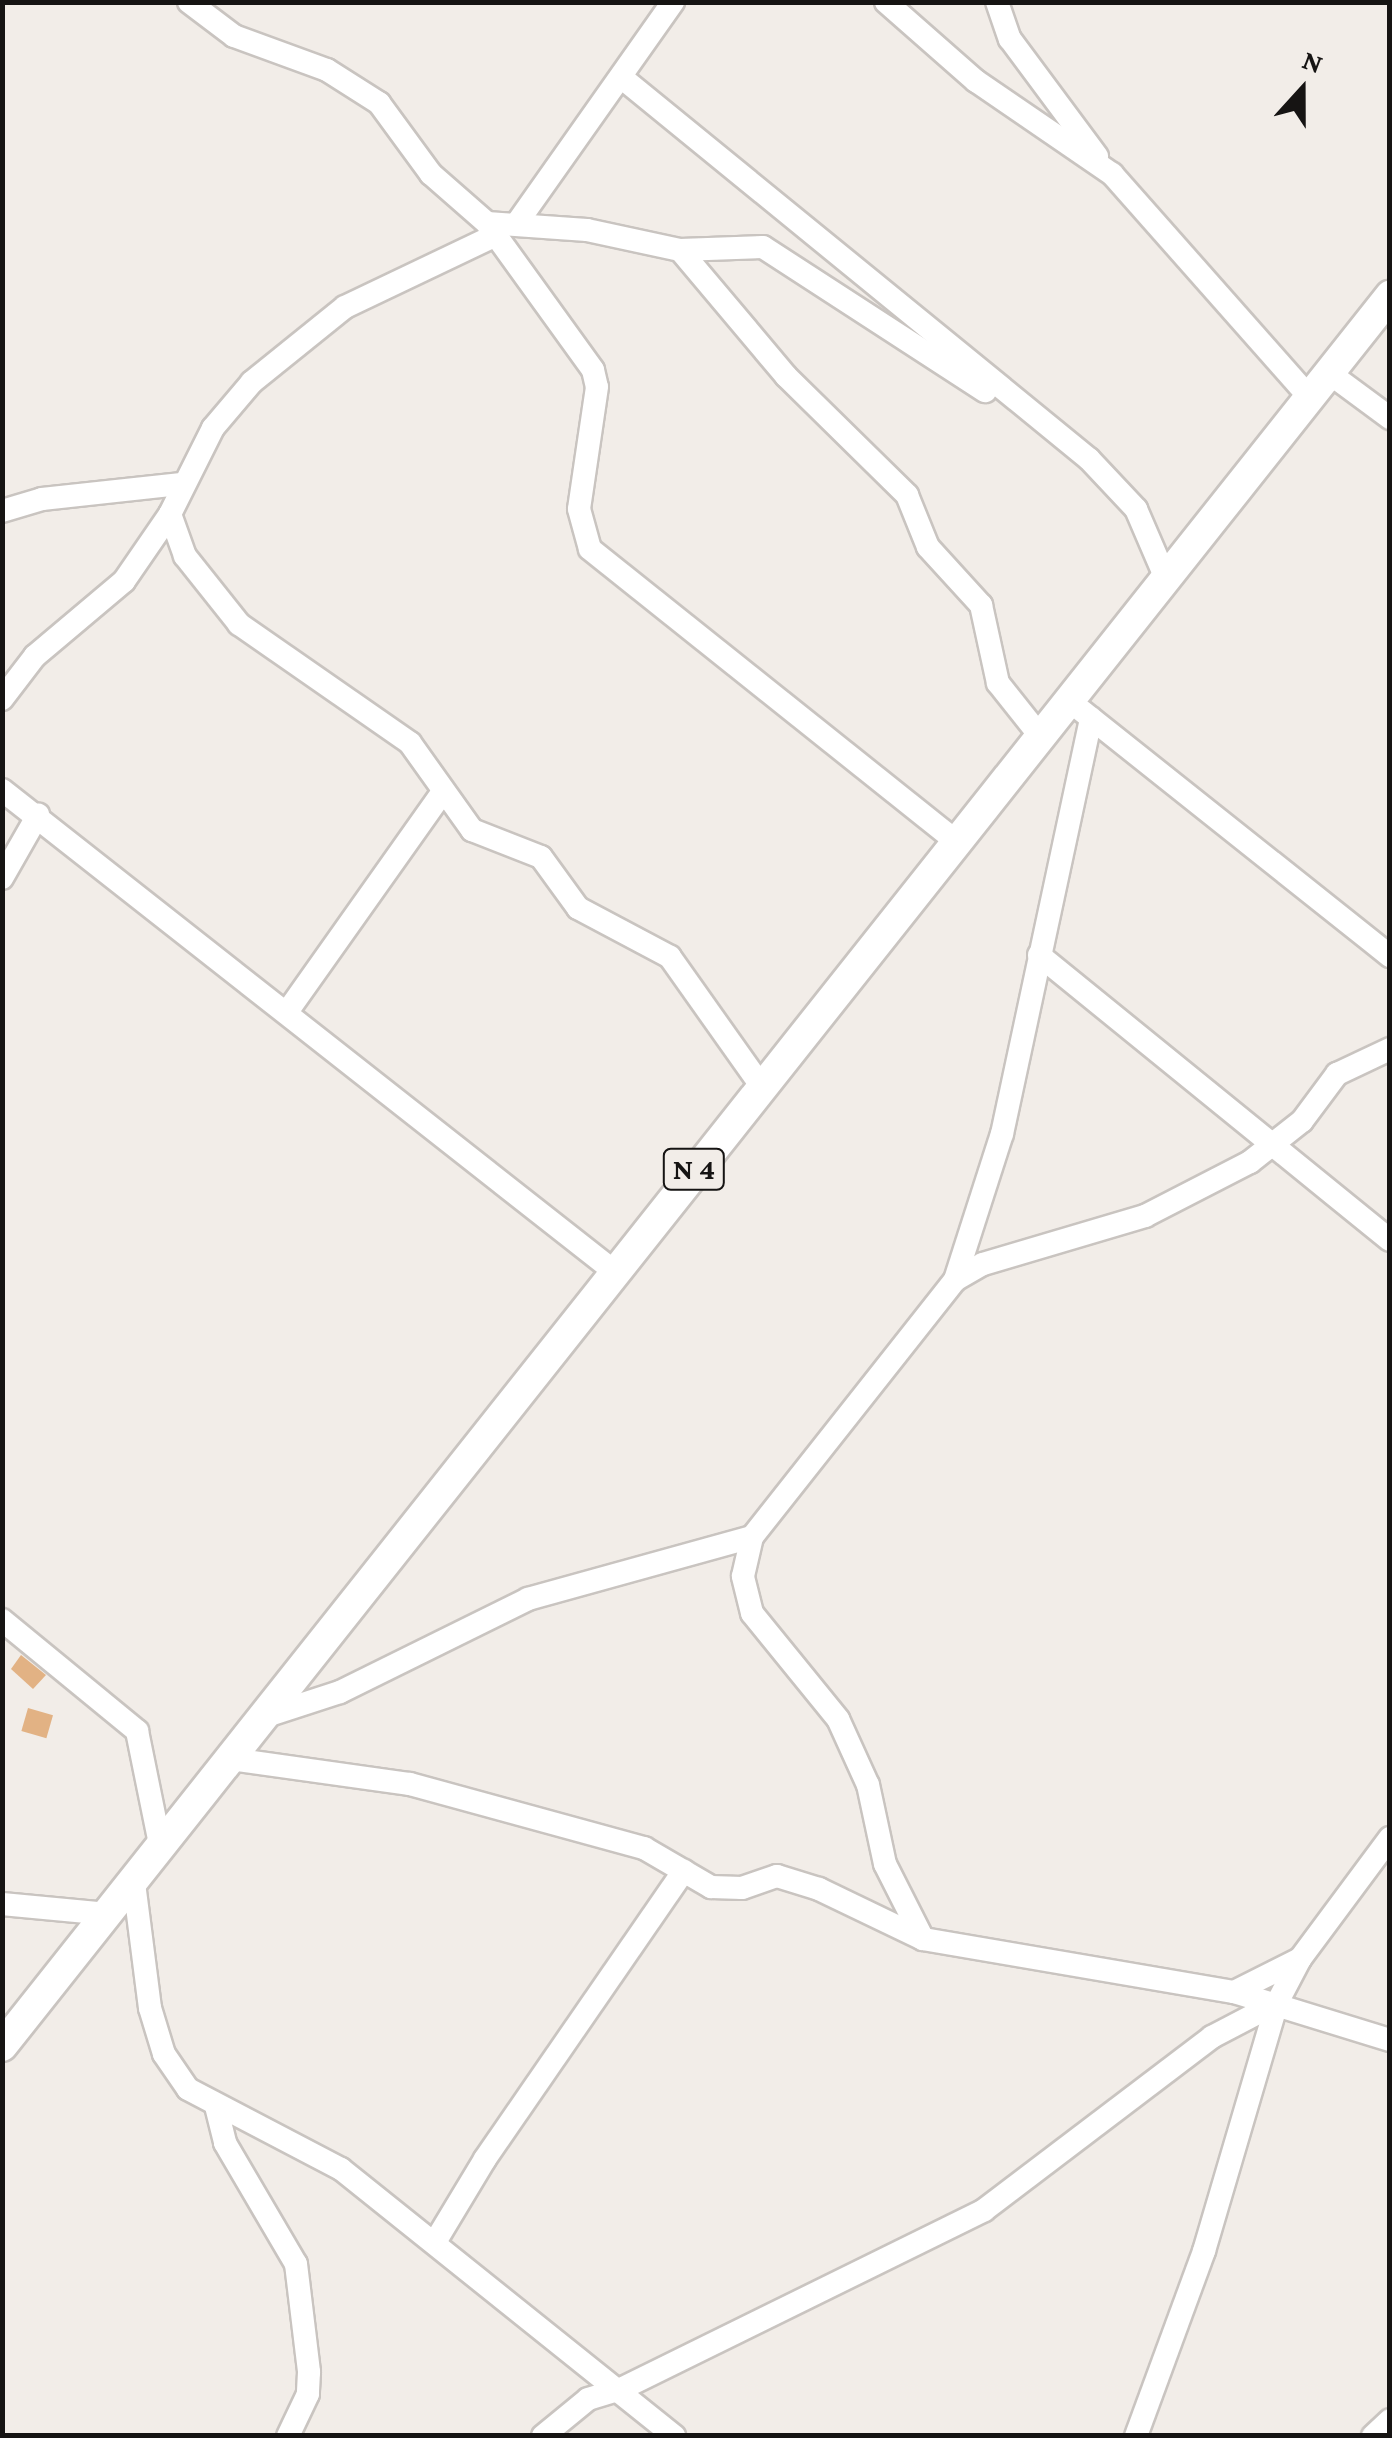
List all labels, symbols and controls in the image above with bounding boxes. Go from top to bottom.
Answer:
north arrow [1252,40,1352,140]
text: N [1298,44,1327,79]
road number: N 4 [662,1144,726,1194]

